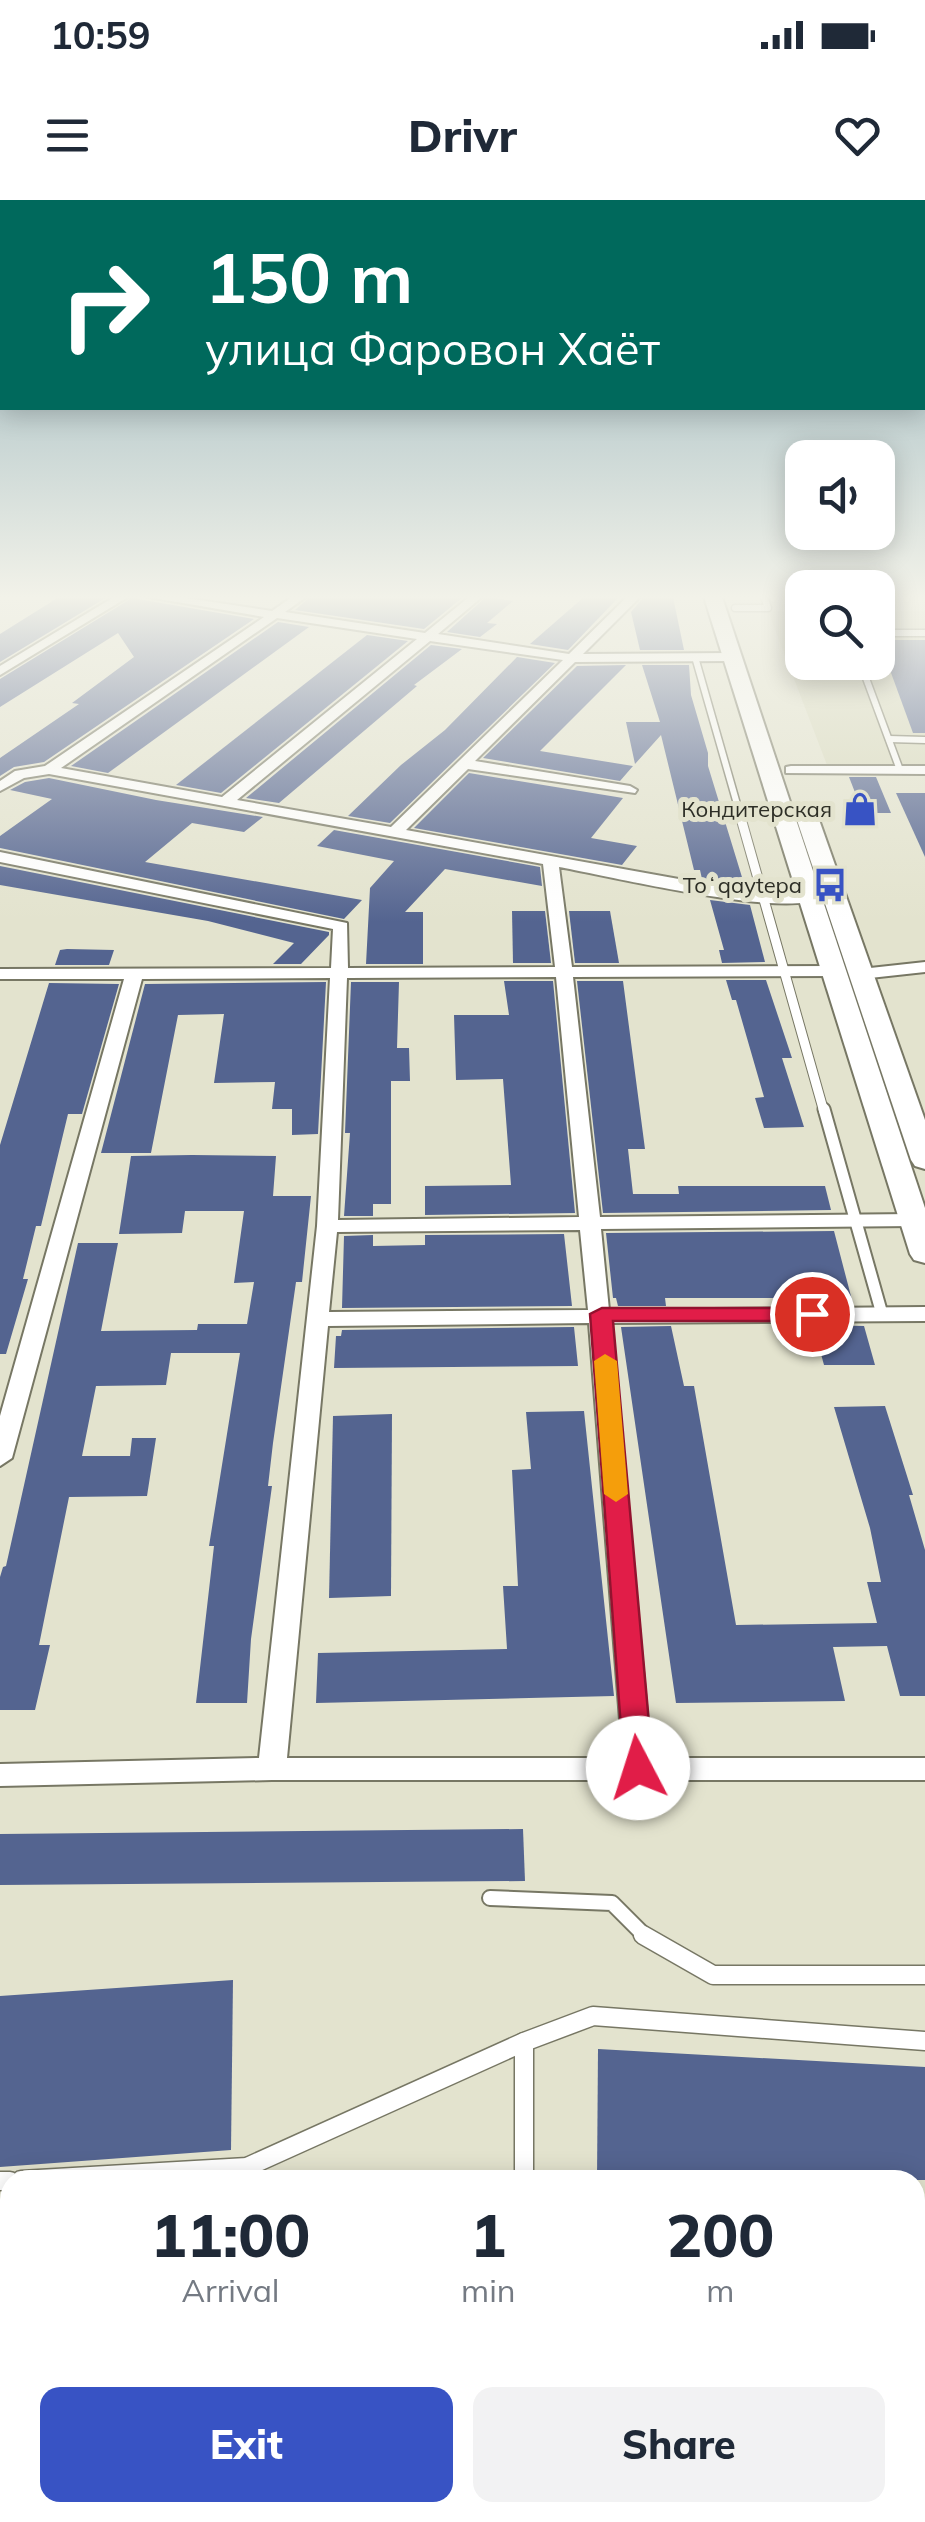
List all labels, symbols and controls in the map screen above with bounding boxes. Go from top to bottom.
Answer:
text: 10:59 [50,11,151,59]
text: Drivr [408,107,517,163]
icon: menu [40,108,95,163]
icon: heart [830,108,885,163]
text: 150 m [205,233,413,321]
icon: right [40,240,170,370]
text: улица Фаровон Хаёт [205,320,660,376]
map controls [785,440,895,680]
button: sound [785,440,895,550]
button: search [785,570,895,680]
shop icon: Кондитерская [841,790,879,828]
place label: Кондитерская [681,795,832,823]
bus stop icon: Toʻqaytepa [811,866,849,904]
place label: Toʻqaytepa [683,871,802,899]
pin [770,1272,855,1357]
icon: arrive [785,1287,840,1342]
position arrow [586,1716,690,1820]
text: 11:00 [151,2197,310,2272]
text: 1 [470,2197,506,2272]
text: 200 [666,2197,774,2272]
text: Arrival [182,2270,279,2310]
text: min [461,2270,516,2310]
text: m [706,2270,734,2310]
button: Exit [40,2387,453,2502]
button: Share [473,2387,885,2502]

